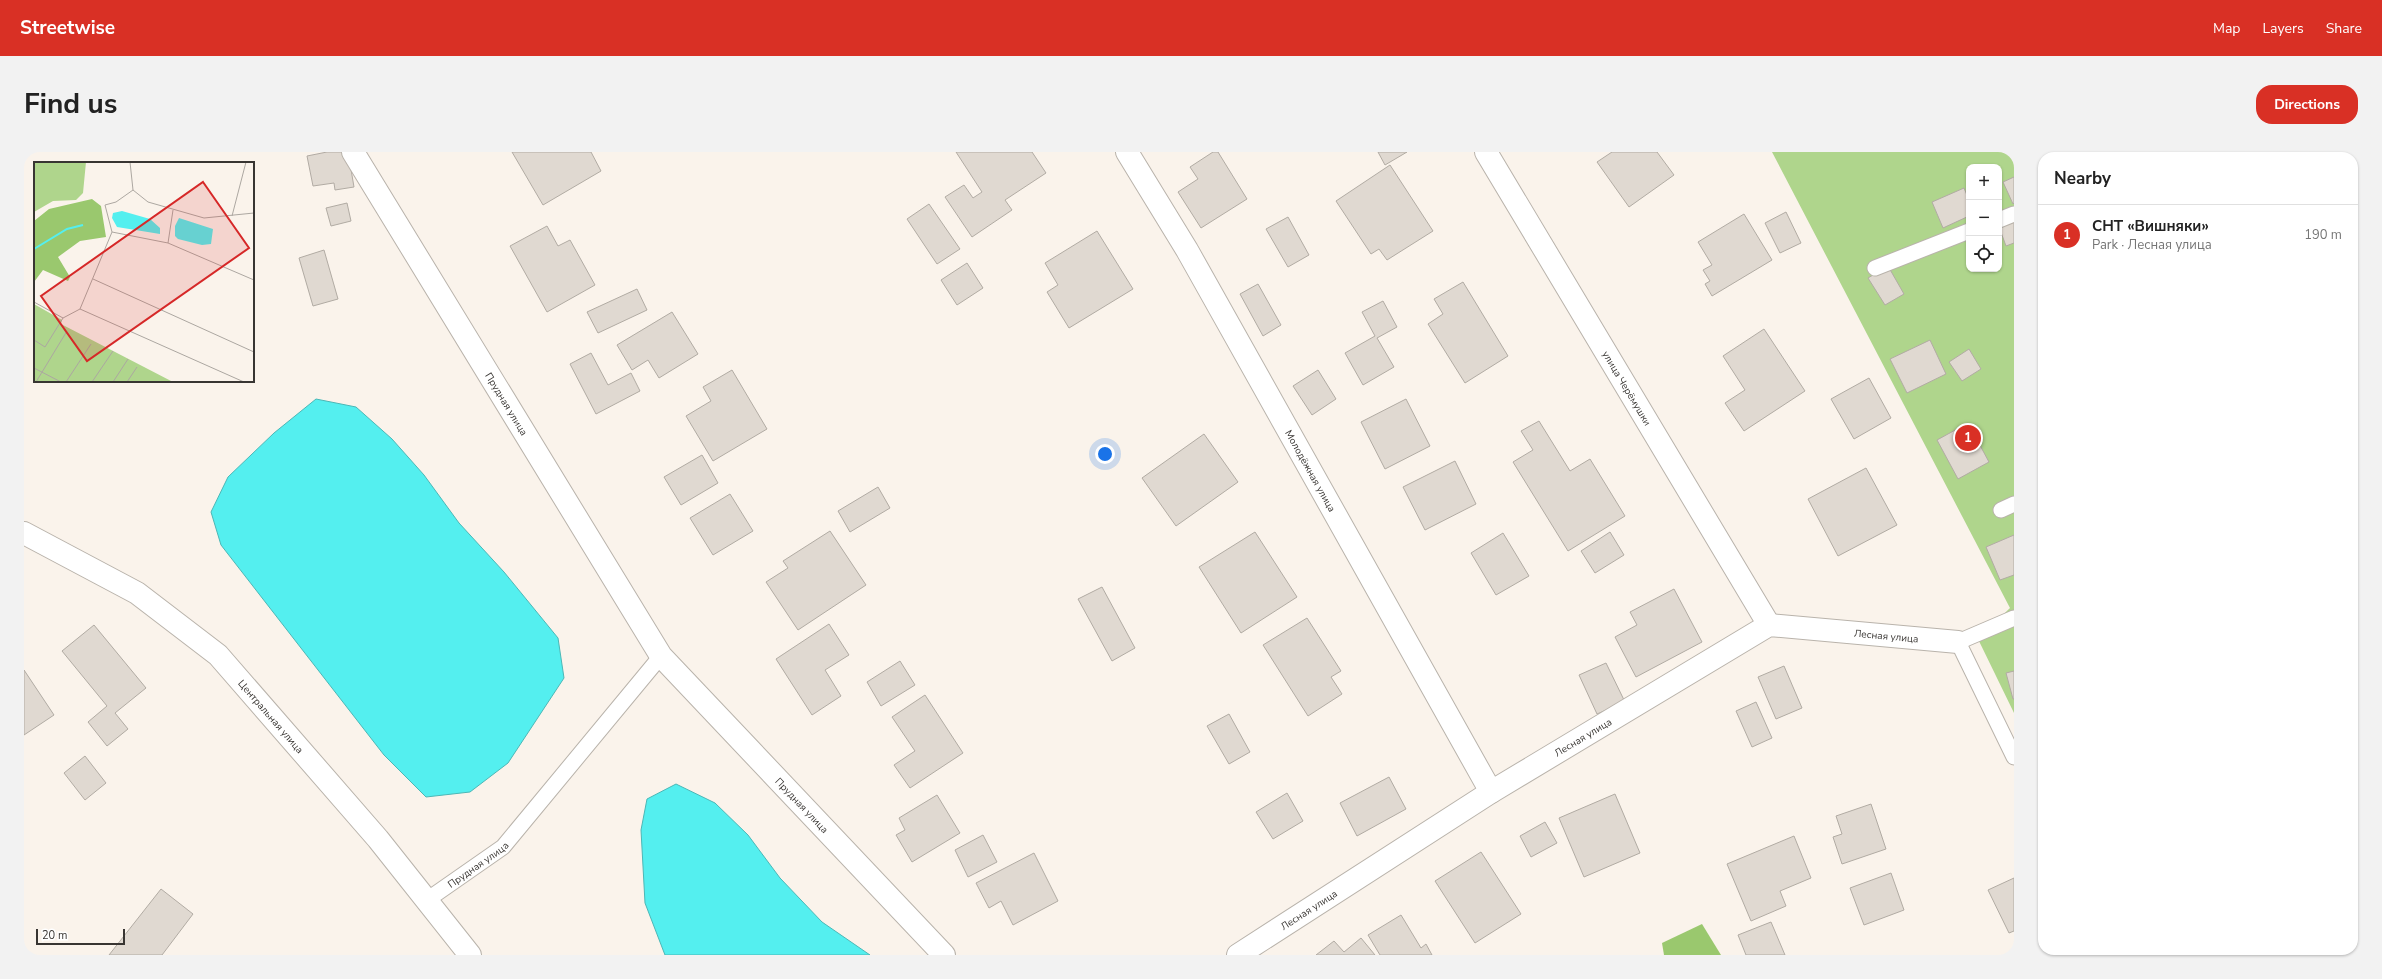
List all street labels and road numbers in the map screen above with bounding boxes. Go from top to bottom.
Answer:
street label: улица Черёмушки [1599,348,1654,429]
street label: Прудная улица [481,370,531,438]
street label: Молодёжная улица [1281,428,1339,515]
street label: Лесная улица [1853,627,1919,646]
street label: Центральная улица [235,677,306,757]
street label: Лесная улица [1552,715,1615,760]
street label: Прудная улица [772,775,831,837]
street label: Прудная улица [445,839,512,892]
street label: Лесная улица [1278,887,1340,934]

